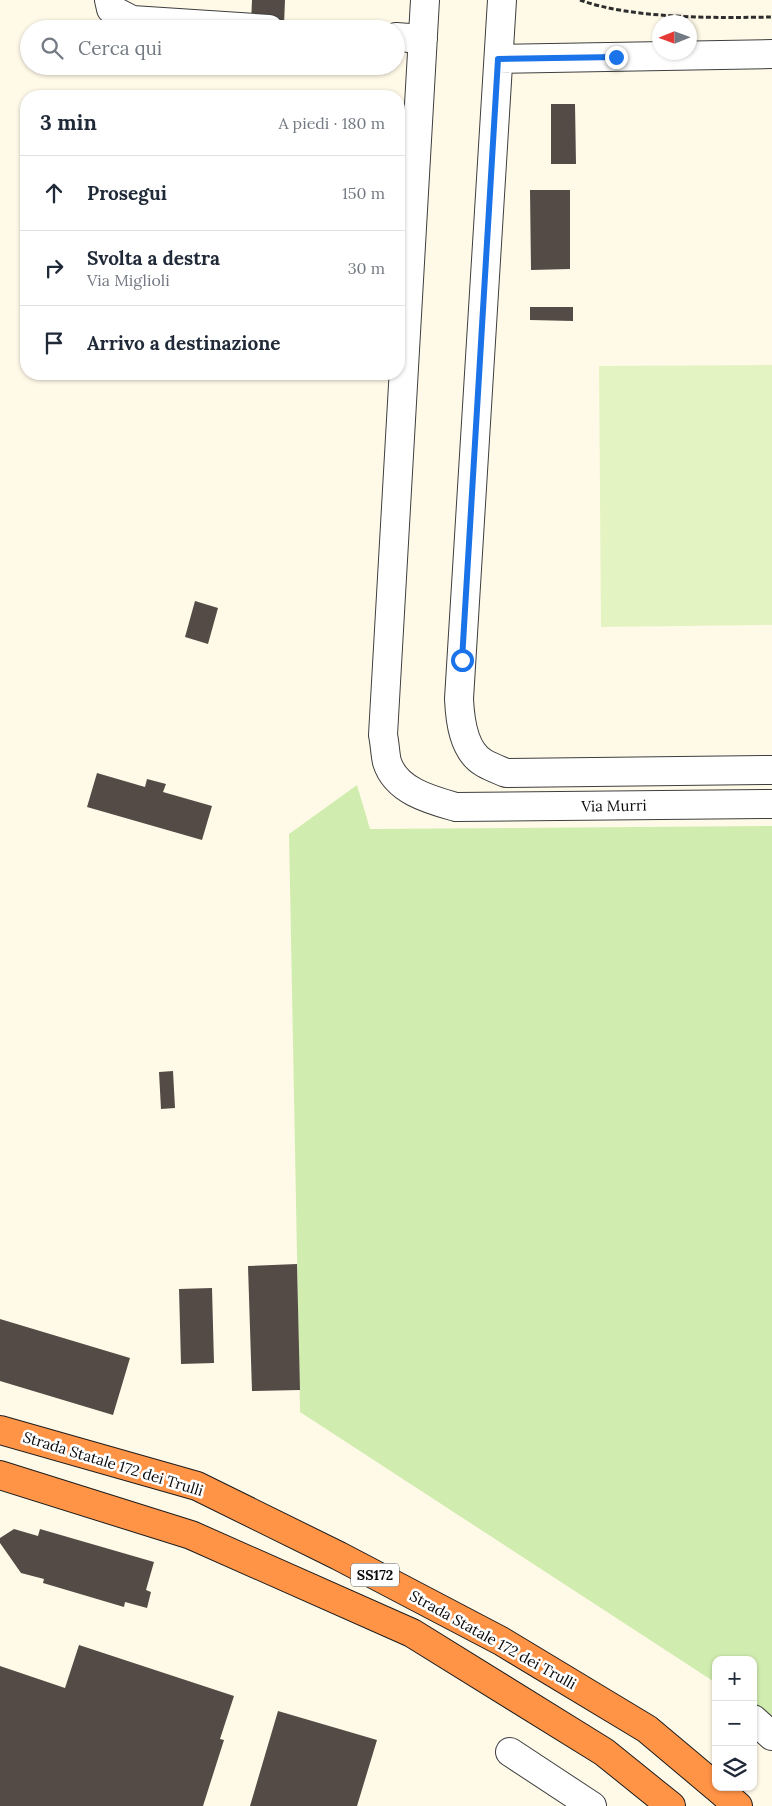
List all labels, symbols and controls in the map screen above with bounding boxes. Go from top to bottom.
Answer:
north arrow [652,15,697,60]
search box [20,20,405,75]
icon: search [38,34,66,62]
text: Cerca qui [78,36,162,60]
route end [605,46,628,69]
text: 3 min [40,109,97,136]
text: A piedi · 180 m [278,113,385,133]
icon: ahead [40,179,68,207]
text: Prosegui [87,181,167,205]
text: 150 m [342,183,385,203]
text: Svolta a destra [87,246,220,270]
icon: right [40,254,68,282]
text: 30 m [348,258,385,278]
text: Via Miglioli [87,270,170,290]
icon: arrive [40,329,68,357]
text: Arrivo a destinazione [87,331,281,355]
route start [451,649,474,672]
street label: Via Murri [580,795,647,816]
street label: Strada Statale 172 dei Trulli [21,1427,206,1500]
road number: SS172 [351,1564,399,1586]
street label: Strada Statale 172 dei Trulli [407,1586,580,1693]
map controls [712,1656,757,1791]
button: + [712,1656,757,1701]
button: − [712,1701,757,1746]
button: layers [712,1746,757,1791]

